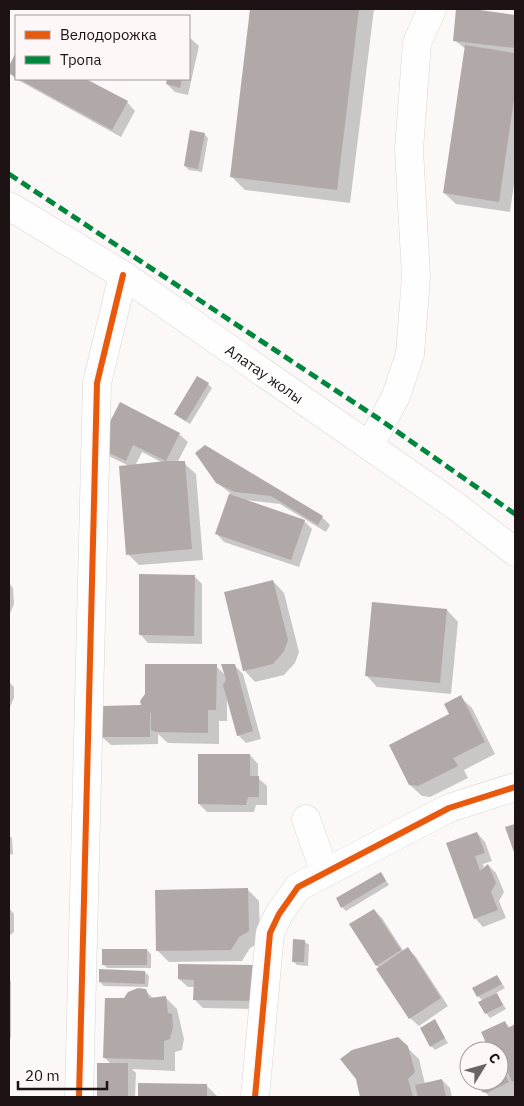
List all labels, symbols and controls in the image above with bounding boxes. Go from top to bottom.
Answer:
legend [15,15,190,80]
text: Велодорожка [60,25,157,44]
text: Тропа [60,50,102,69]
street label: Алатау жолы [222,340,308,407]
north arrow [459,1041,509,1091]
text: С [484,1049,504,1067]
scale bar [18,1058,106,1090]
text: 20 m [25,1066,60,1085]

